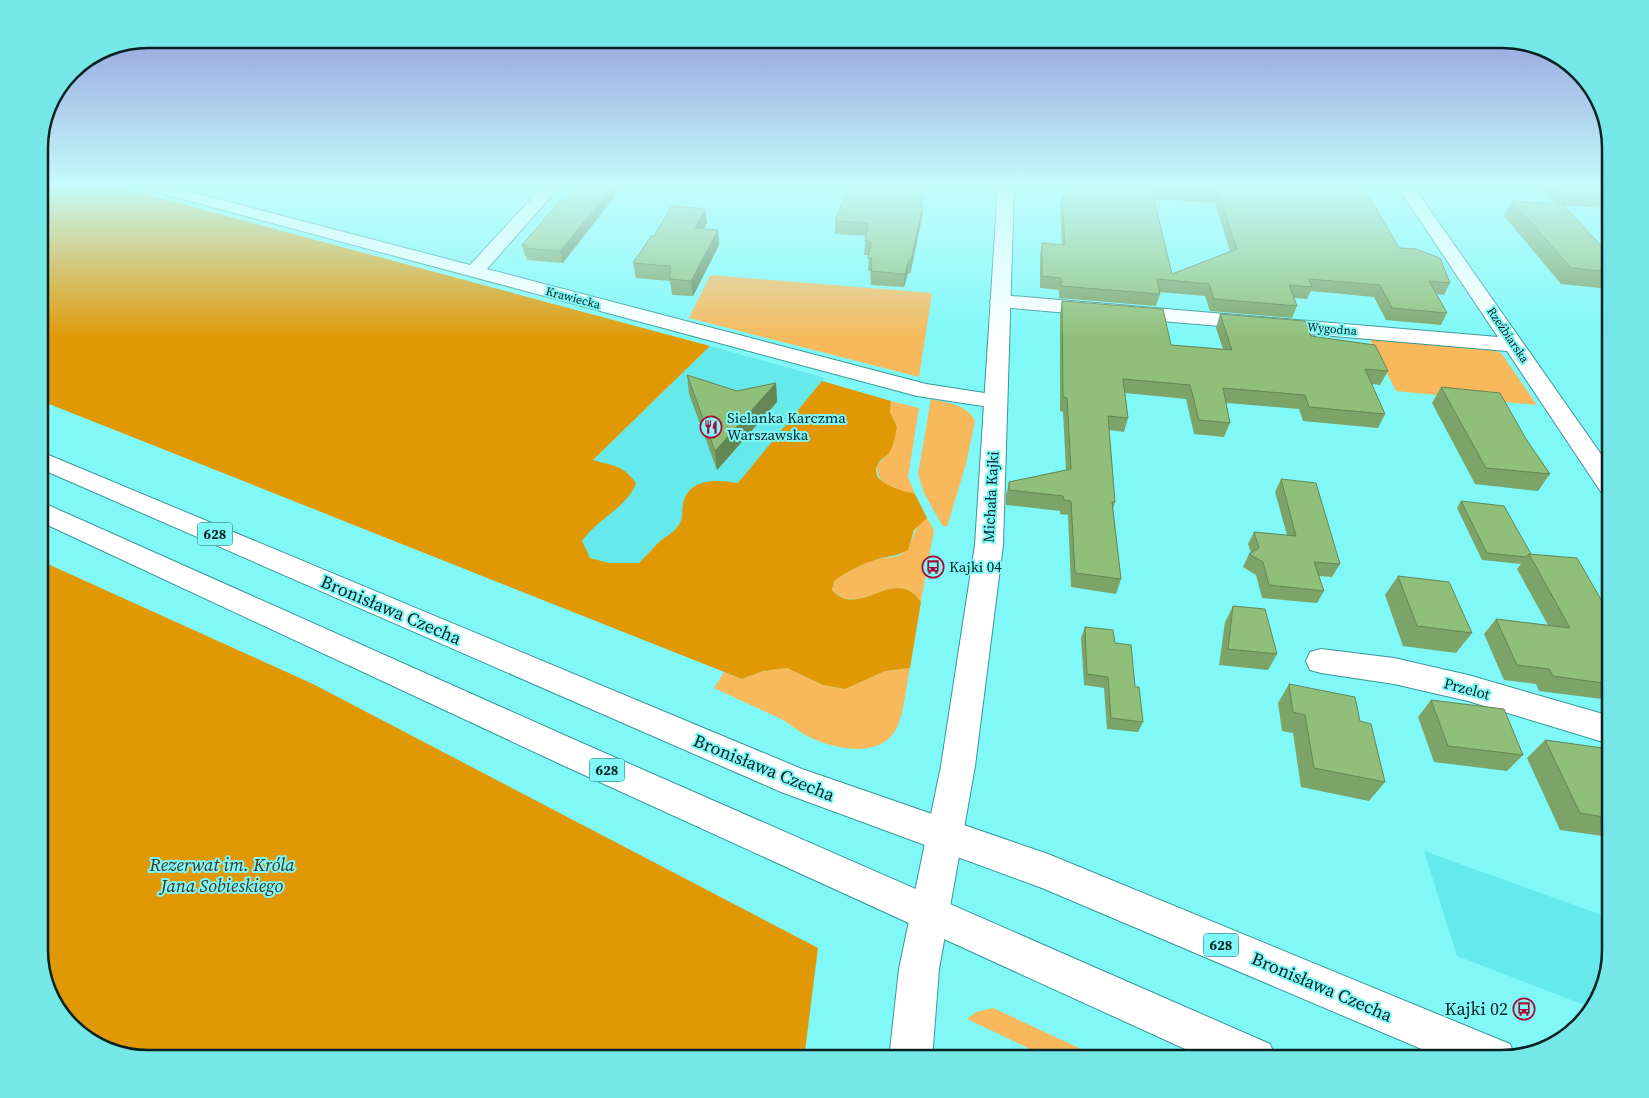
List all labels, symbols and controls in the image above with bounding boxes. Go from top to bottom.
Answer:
street label: Krawiecka [544,283,603,313]
street label: Rzeźbiarska [1483,304,1533,367]
street label: Wygodna [1306,319,1358,339]
place label: Sielanka Karczma Warszawska [727,407,846,445]
restaurant icon: Sielanka Karczma Warszawska [699,415,723,439]
street label: Michała Kajki [978,451,1003,543]
road number: 628 [198,522,232,546]
bus stop icon: Kajki 04 [921,555,945,579]
place label: Kajki 04 [949,556,1002,577]
street label: Bronisława Czecha [317,569,466,651]
street label: Przelot [1442,672,1493,705]
street label: Bronisława Czecha [690,728,839,808]
road number: 628 [590,758,624,782]
park label: Rezerwat im. Króla Jana Sobieskiego [148,852,295,898]
road number: 628 [1204,934,1238,956]
street label: Bronisława Czecha [1248,946,1397,1028]
place label: Kajki 02 [1445,996,1508,1021]
bus stop icon: Kajki 02 [1512,997,1536,1021]

